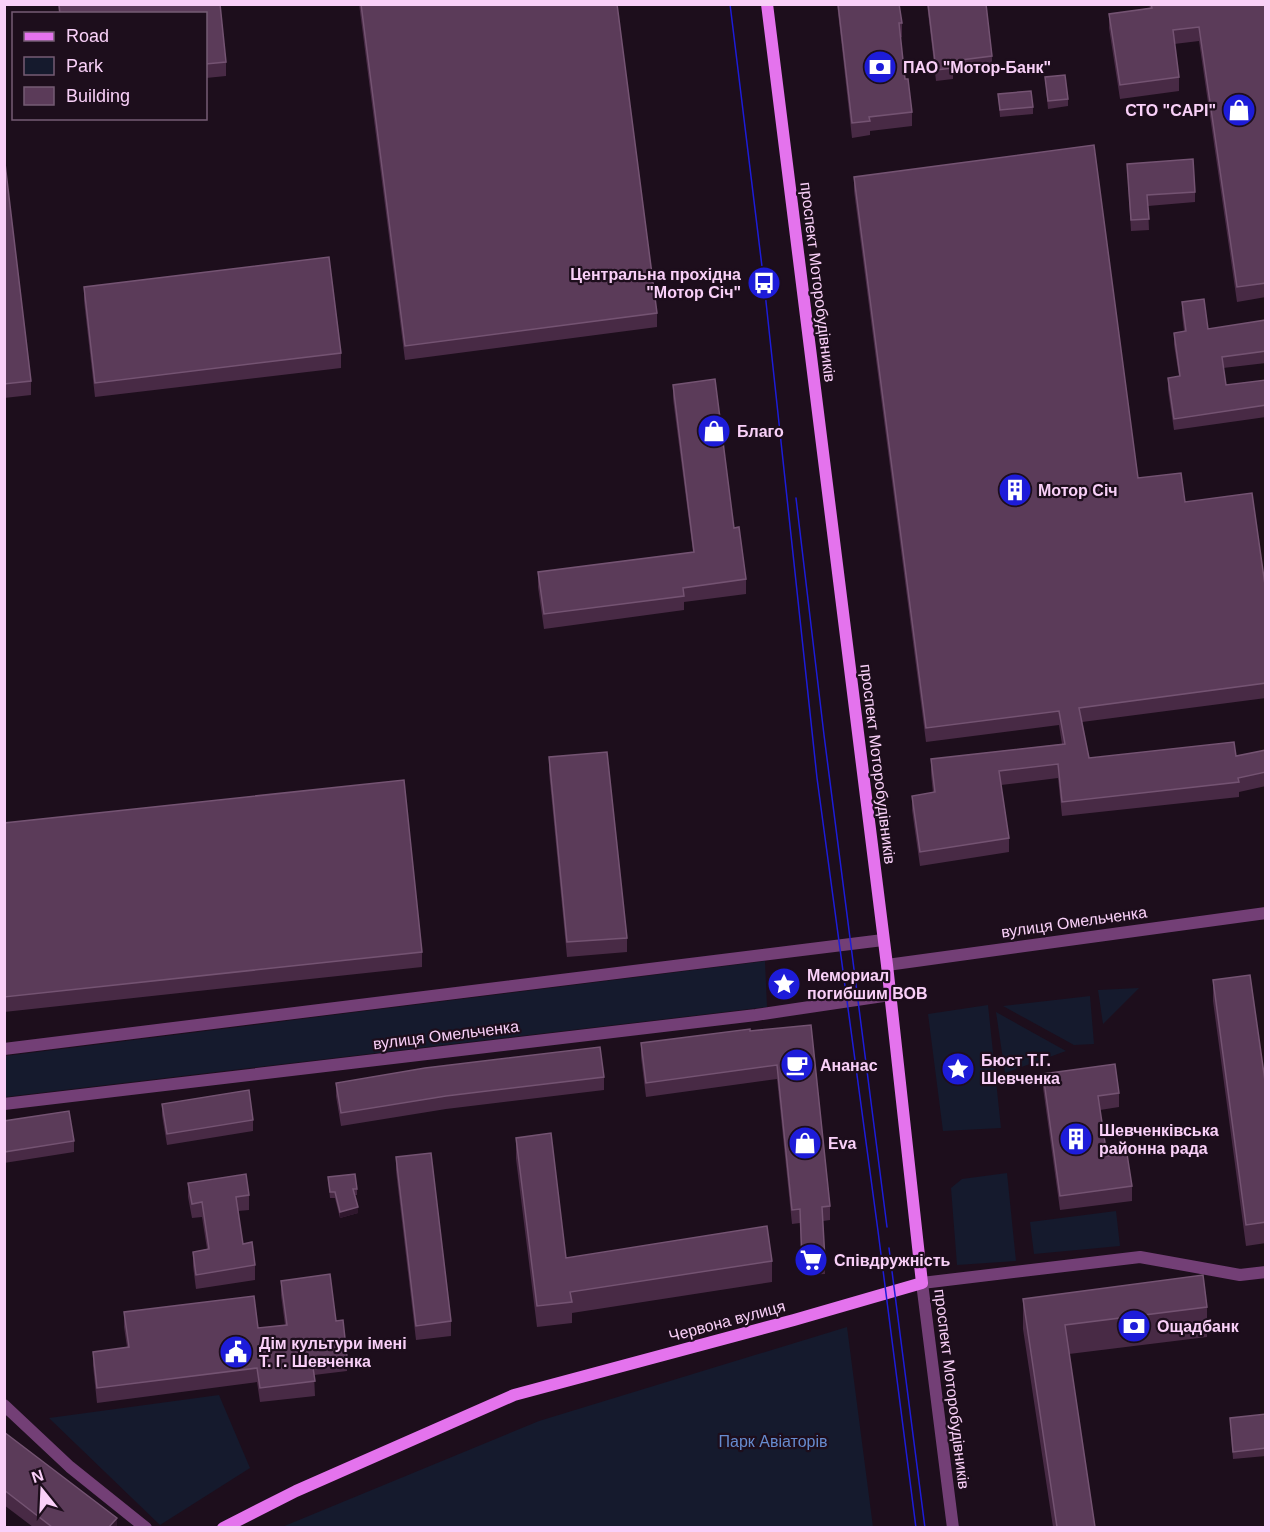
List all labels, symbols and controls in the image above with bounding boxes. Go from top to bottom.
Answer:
legend [12,12,207,120]
text: Road [66,26,109,46]
bank icon: ПАО "Мотор-Банк" [862,49,898,85]
text: Park [66,56,104,76]
place label: ПАО "Мотор-Банк" [903,59,1051,76]
text: Building [66,86,130,106]
shop icon: СТО "CAPI" [1221,92,1257,128]
place label: СТО "CAPI" [1125,102,1216,119]
street label: проспект Моторобудівників [797,181,839,383]
bus stop icon: Центральна прохідна "Мотор Січ" [746,265,782,301]
place label: Центральна прохідна "Мотор Січ" [570,266,741,301]
shop icon: Благо [696,413,732,449]
place label: Благо [737,423,784,440]
building icon: Мотор Січ [997,472,1033,508]
place label: Мотор Січ [1038,482,1118,499]
street label: проспект Моторобудівників [857,663,899,865]
street label: вулиця Омельченка [1000,903,1148,941]
place icon: Мемориал погибшим ВОВ [766,966,802,1002]
place label: Мемориал погибшим ВОВ [807,967,927,1002]
street label: вулиця Омельченка [372,1018,520,1052]
cafe icon: Ананас [779,1047,815,1083]
place icon: Бюст Т.Г. Шевченка [940,1051,976,1087]
place label: Бюст Т.Г. Шевченка [981,1052,1060,1087]
place label: Ананас [820,1057,878,1074]
building icon: Шевченківська районна рада [1058,1121,1094,1157]
place label: Шевченківська районна рада [1099,1122,1219,1157]
shop icon: Eva [787,1125,823,1161]
place label: Eva [828,1135,857,1152]
supermarket icon: Співдружність [793,1242,829,1278]
place label: Співдружність [834,1252,951,1269]
street label: проспект Моторобудівників [931,1288,973,1490]
street label: Червона вулиця [667,1297,787,1345]
bank icon: Ощадбанк [1116,1308,1152,1344]
place label: Ощадбанк [1157,1318,1240,1335]
public building icon: Дім культури імені Т. Г. Шевченка [218,1334,254,1370]
place label: Дім культури імені Т. Г. Шевченка [259,1335,407,1370]
park label: Парк Авіаторів [718,1433,828,1450]
north arrow [12,1460,72,1520]
text: N [29,1466,46,1486]

